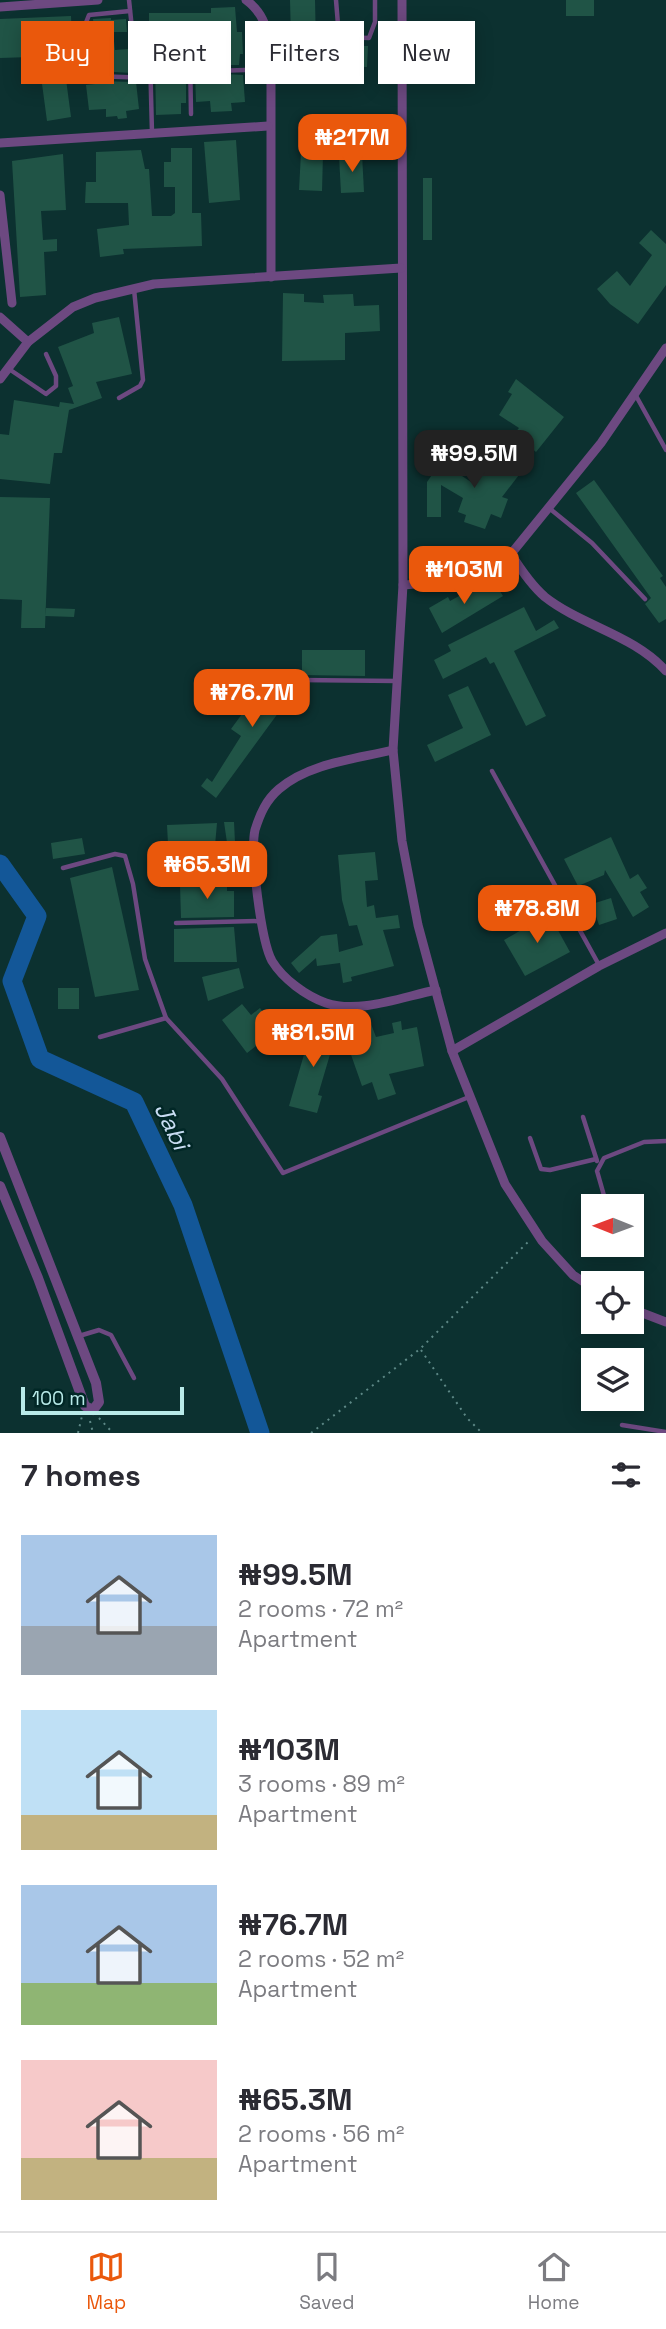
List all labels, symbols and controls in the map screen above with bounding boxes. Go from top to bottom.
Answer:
chip: Buy [21,21,114,84]
chip: Rent [128,21,231,84]
chip: Filters [245,21,364,84]
chip: New [378,21,475,84]
pin: ₦217M [303,114,401,174]
text: ₦217M [314,122,390,152]
pin: ₦99.5M [417,430,531,490]
text: ₦99.5M [430,438,518,468]
pin: ₦103M [415,546,513,606]
text: ₦103M [425,554,503,584]
pin: ₦76.7M [195,670,309,729]
text: ₦76.7M [210,677,294,707]
pin: ₦65.3M [150,842,264,901]
text: ₦65.3M [163,849,251,879]
pin: ₦78.8M [480,886,594,945]
text: ₦78.8M [494,893,580,923]
pin: ₦81.5M [256,1010,370,1069]
text: ₦81.5M [271,1017,355,1047]
water label: Jabi [147,1097,198,1158]
north arrow [581,1194,644,1256]
map controls [581,1194,644,1411]
button: locate [581,1271,644,1334]
button: layers [581,1348,644,1411]
scale bar [21,1384,184,1416]
text: 100 m [32,1386,86,1411]
text: 7 homes [21,1456,141,1495]
icon: filters [607,1456,645,1494]
text: ₦99.5M [238,1555,352,1594]
icon: home [77,1563,161,1647]
text: 2 rooms · 72 m² [238,1594,403,1624]
text: Apartment [238,1624,358,1654]
text: ₦103M [238,1730,340,1769]
icon: home [77,1738,161,1822]
text: 3 rooms · 89 m² [238,1769,405,1799]
text: Apartment [238,1799,358,1829]
text: ₦76.7M [238,1905,348,1944]
icon: home [77,1913,161,1997]
text: 2 rooms · 52 m² [238,1944,404,1974]
text: Apartment [238,1974,358,2004]
text: ₦65.3M [238,2080,352,2119]
icon: home [77,2088,161,2172]
text: 2 rooms · 56 m² [238,2119,404,2149]
text: Apartment [238,2149,358,2179]
tab: Map [87,2248,126,2315]
tab: Saved [299,2248,355,2315]
tab: Home [528,2248,579,2315]

